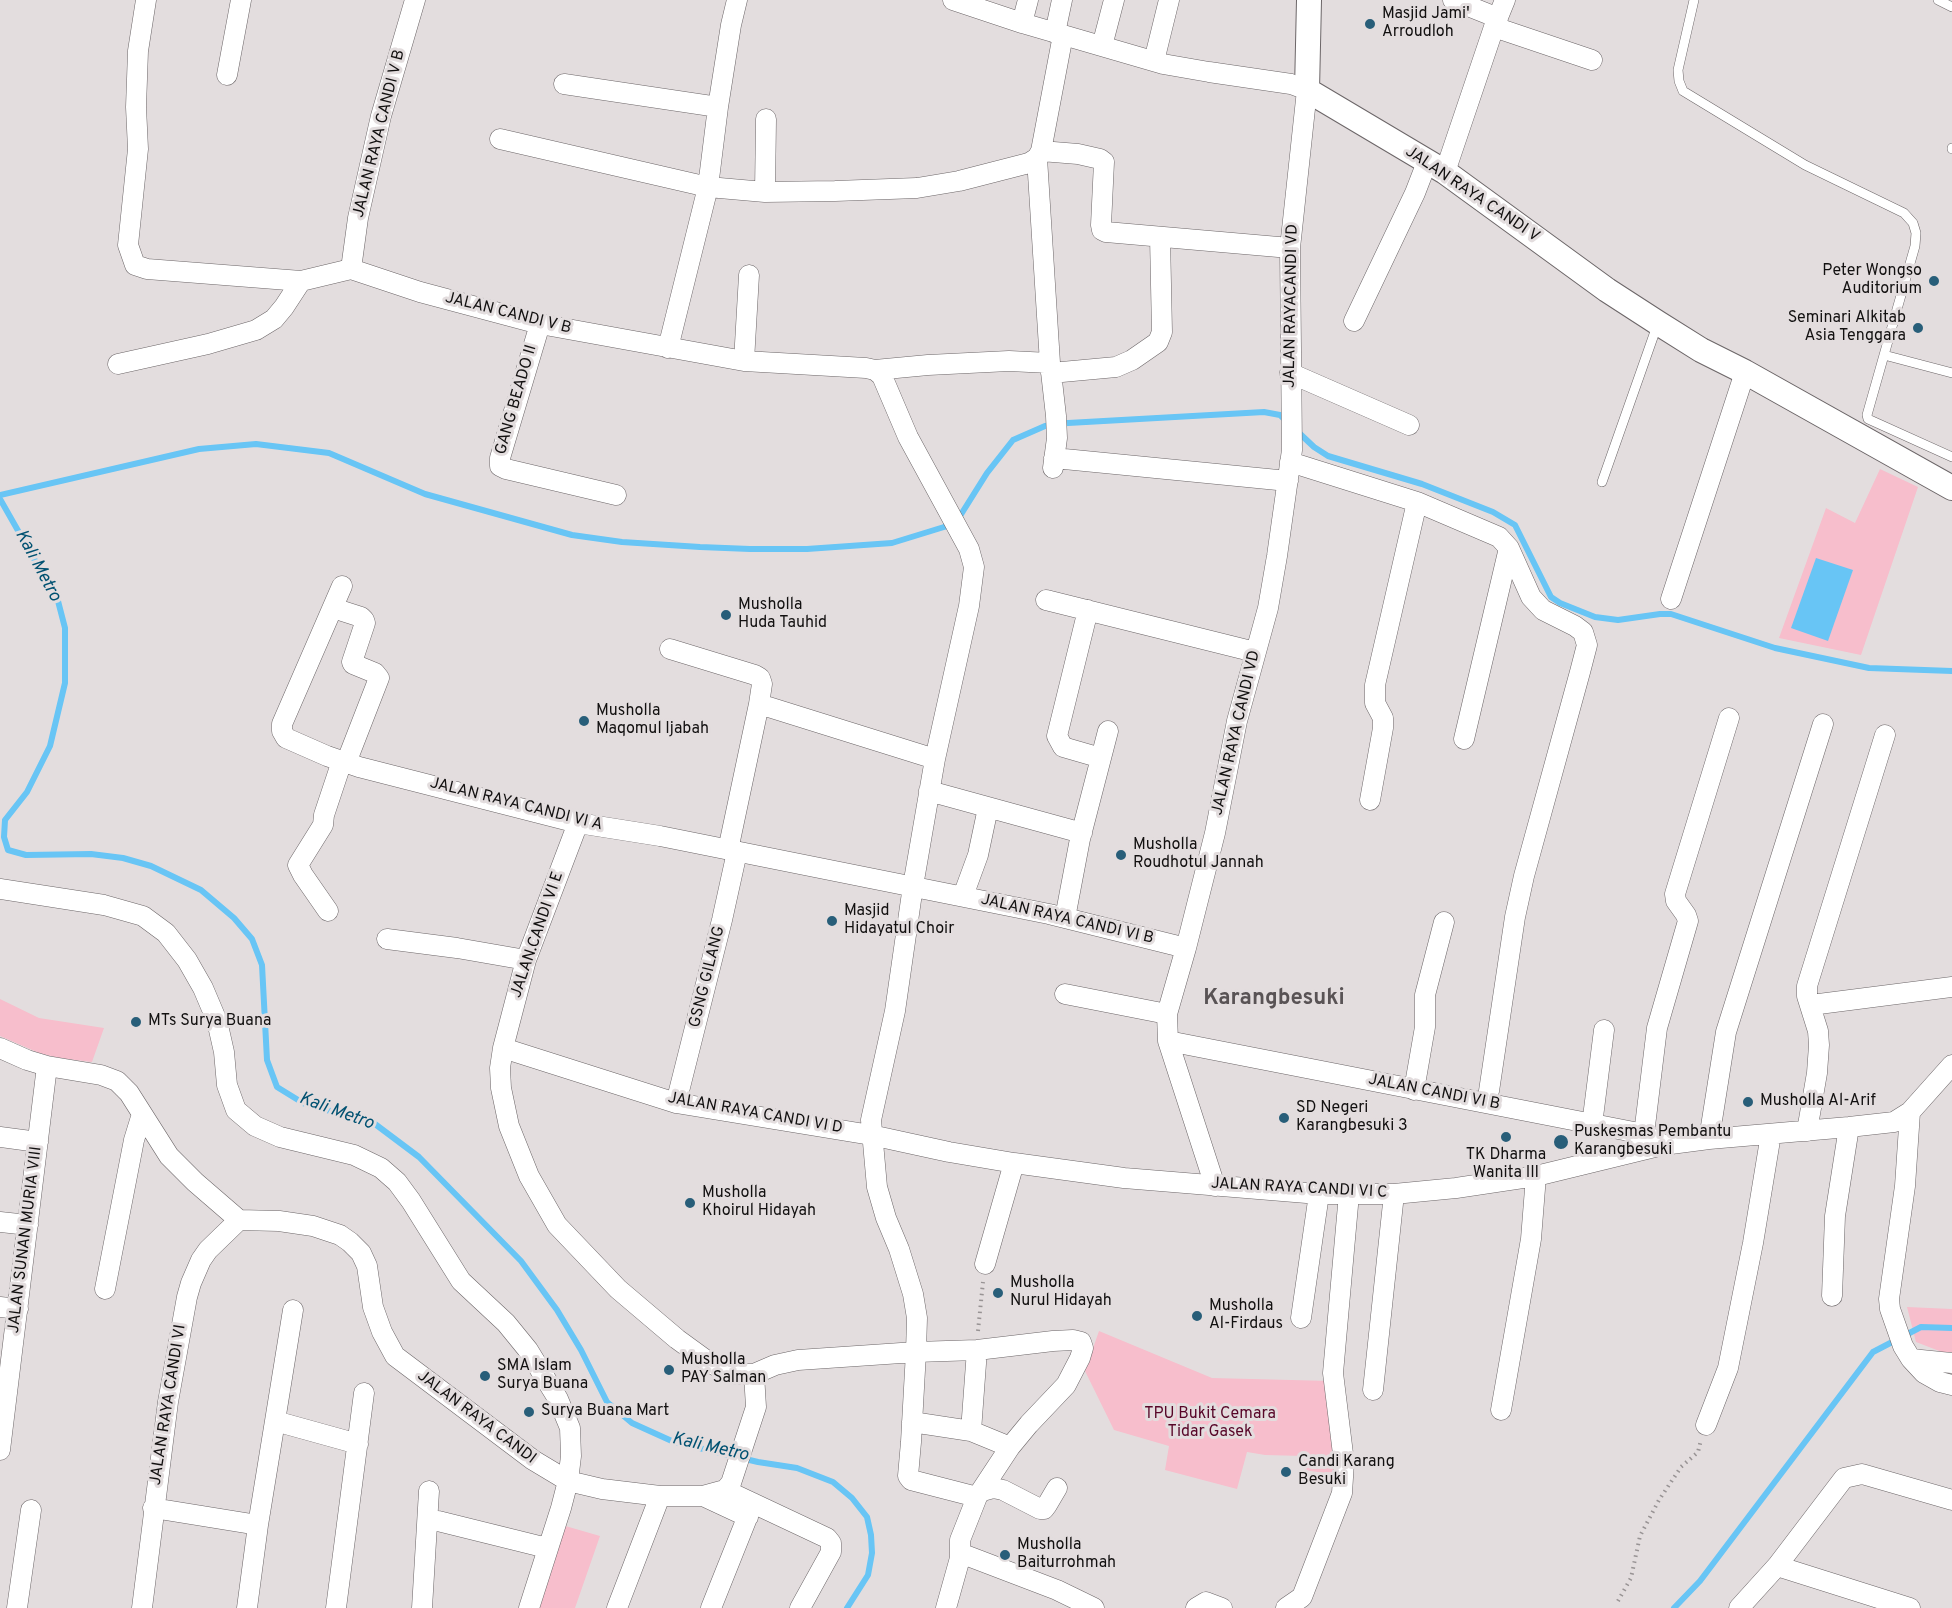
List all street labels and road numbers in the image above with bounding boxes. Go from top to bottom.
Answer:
street label: JALAN RAYA CANDI V B [350,48,410,220]
street label: JALAN RAYA CANDI V [1401,143,1543,247]
street label: JALAN RAYACANDI VD [1281,224,1303,388]
street label: JALAN CANDI V B [443,289,573,339]
street label: GANG BEADO II [492,343,542,457]
street label: JALAN RAYA CANDI VD [1209,649,1265,817]
street label: JALAN RAYA CANDI VI A [428,774,604,836]
street label: JALAN.CANDI VI E [507,870,569,1000]
street label: JALAN RAYA CANDI VI B [979,891,1155,949]
street label: GSNG GILANG [686,924,730,1030]
street label: JALAN CANDI VI B [1367,1071,1501,1115]
street label: JALAN RAYA CANDI VI D [666,1089,844,1139]
street label: JALAN SUNAN MURIA VIII [5,1146,47,1334]
street label: JALAN RAYA CANDI VI C [1210,1175,1388,1203]
street label: JALAN RAYA CANDI VI [147,1323,191,1487]
street label: JALAN RAYA CANDI [413,1367,539,1469]

